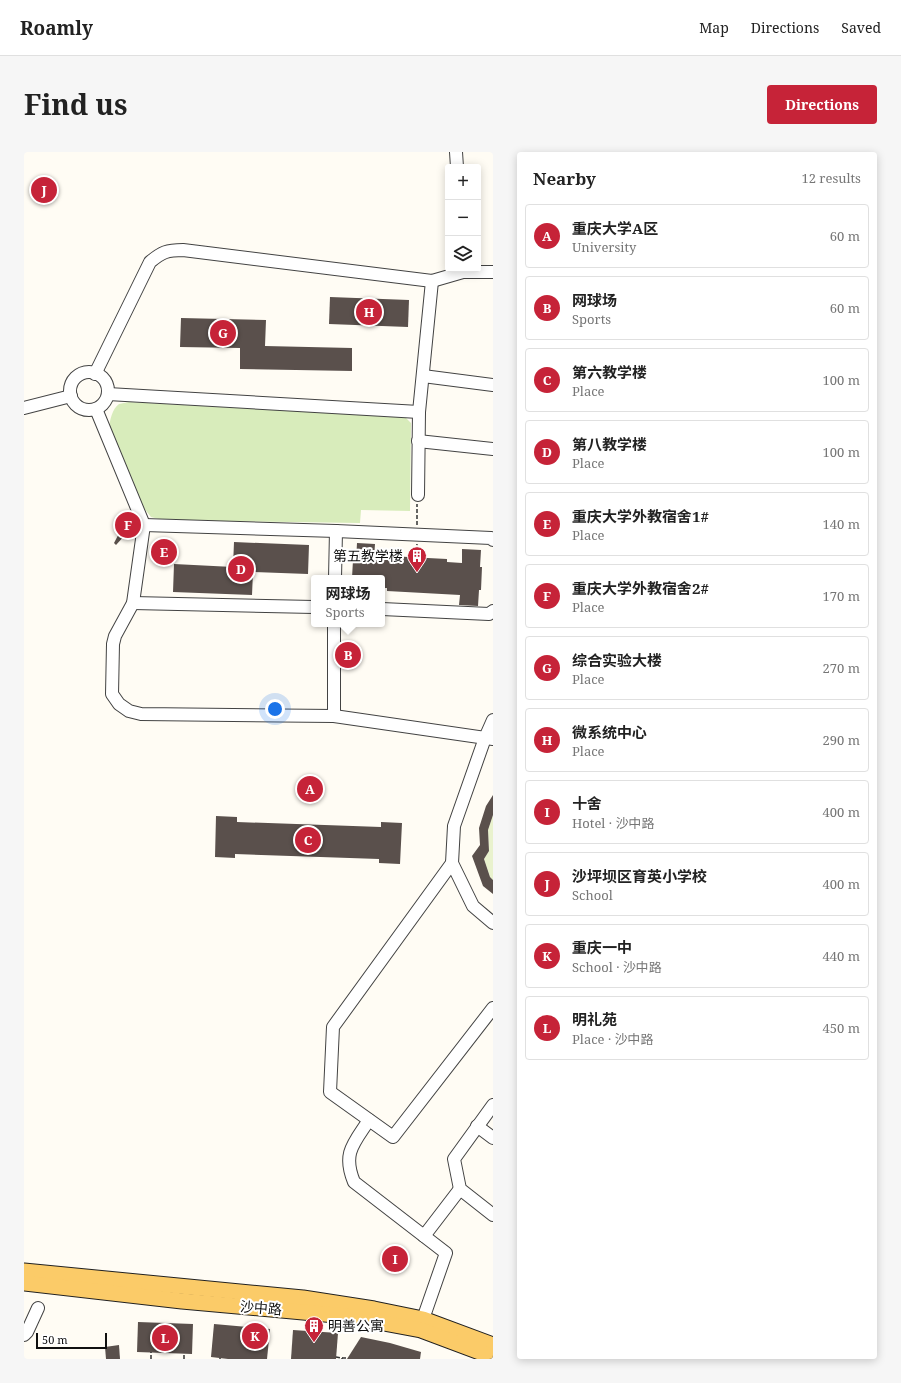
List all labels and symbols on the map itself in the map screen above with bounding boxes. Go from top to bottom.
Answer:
pin: J [31,175,57,205]
pin: H [356,297,382,327]
pin: G [210,318,236,348]
pin: F [115,510,141,540]
pin: E [151,537,177,567]
building icon: 第五教学楼 [406,545,428,573]
place label: 第五教学楼 [333,546,403,565]
pin: D [228,554,254,584]
pin: B [335,640,361,670]
your location [265,699,285,719]
pin: A [297,774,323,804]
pin: C [295,825,321,855]
pin: I [382,1244,408,1274]
street label: 沙中路 [239,1296,283,1319]
building icon: 明善公寓 [303,1315,325,1343]
place label: 明善公寓 [328,1316,384,1335]
pin: K [242,1321,268,1351]
pin: L [152,1323,178,1353]
scale bar [36,1331,107,1350]

